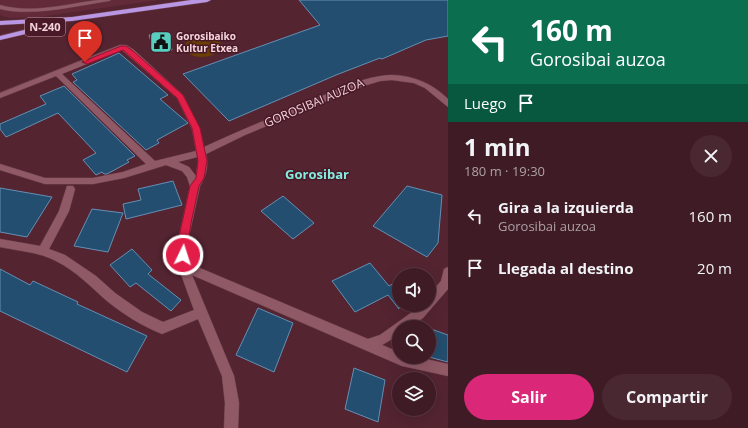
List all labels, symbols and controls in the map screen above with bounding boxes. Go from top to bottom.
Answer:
text: 160 m [530,11,613,49]
icon: left [464,16,516,68]
road number: N-240 [25,18,65,36]
pin [68,21,102,62]
icon: arrive [74,27,96,49]
public building icon: Gorosibaiko Kultur Etxea [148,29,174,55]
place label: Gorosibaiko Kultur Etxea [176,29,238,55]
text: Gorosibai auzoa [530,47,666,71]
street label: GOROSIBAI AUZOA [261,74,367,131]
icon: arrive [515,92,537,114]
text: Luego [464,93,507,113]
text: 1 min [464,130,531,163]
button: close [690,135,732,177]
text: 180 m · 19:30 [464,162,545,180]
district label: Gorosibar [285,165,349,183]
text: Gira a la izquierda [498,197,634,217]
icon: left [464,205,486,227]
text: 160 m [688,206,732,226]
text: Gorosibai auzoa [498,217,596,235]
position arrow [162,234,204,276]
icon: arrive [464,257,486,279]
text: Llegada al destino [498,258,633,278]
text: 20 m [697,258,732,278]
map controls [392,268,436,416]
button: sound [392,268,436,312]
button: search [392,320,436,364]
button: layers [392,372,436,416]
button: Salir [464,374,594,420]
button: Compartir [602,374,732,420]

